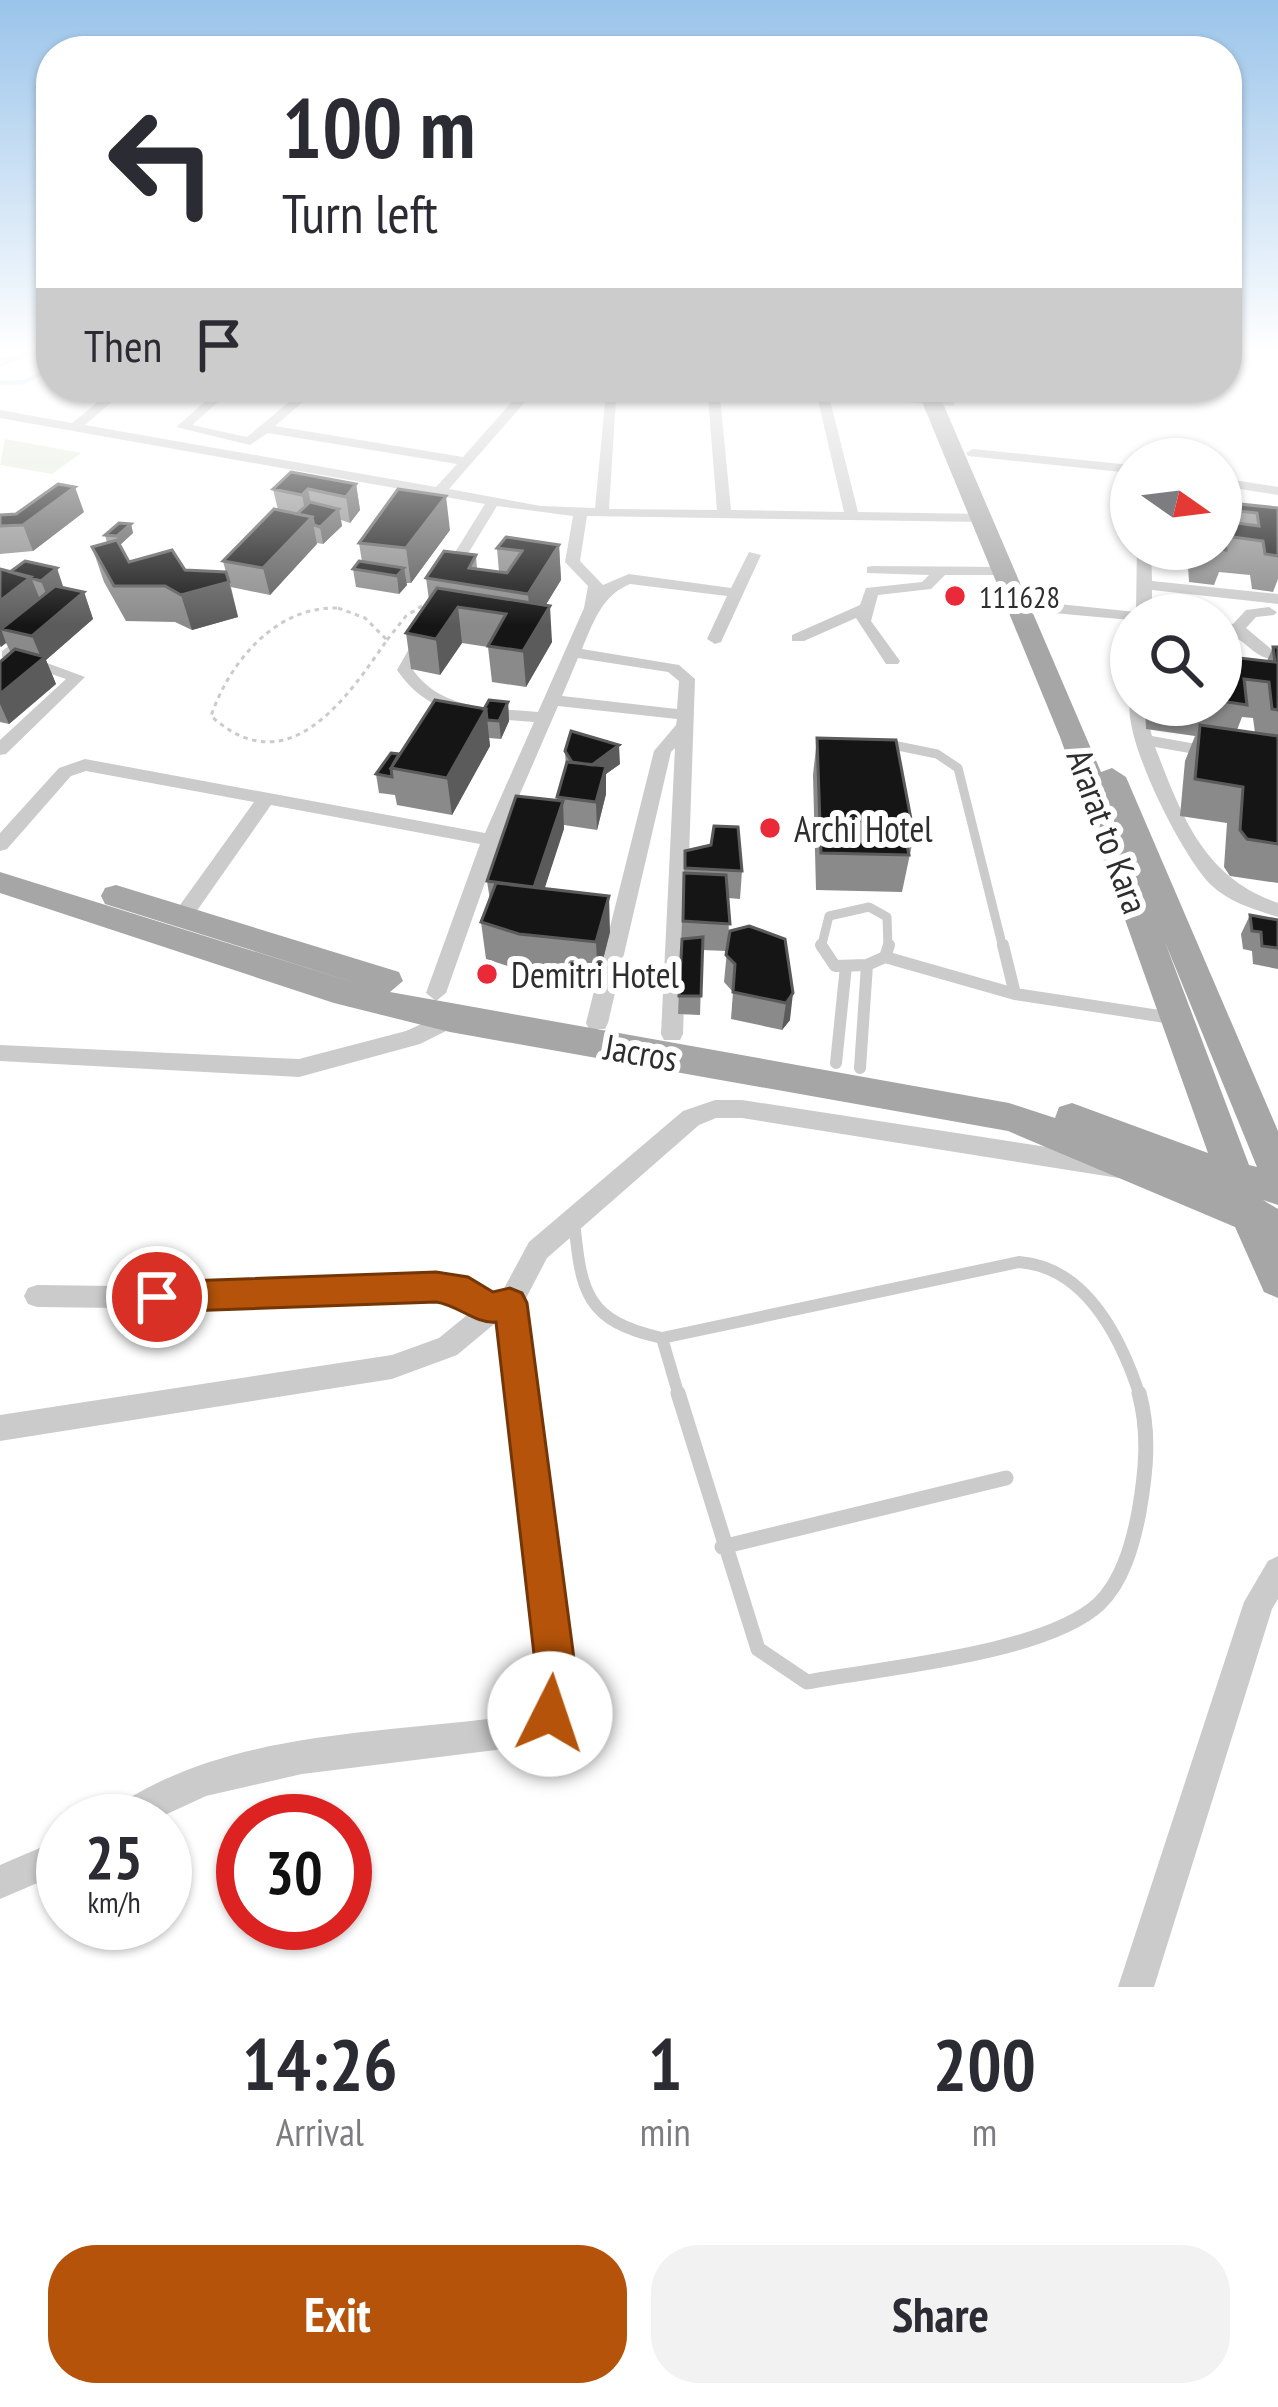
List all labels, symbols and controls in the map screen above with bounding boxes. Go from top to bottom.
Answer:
text: 100 m [282,72,475,181]
icon: left [84,84,240,240]
text: Turn left [282,178,438,248]
icon: arrive [186,312,252,378]
text: Then [84,316,162,374]
north arrow [1110,438,1242,570]
map controls [1110,438,1242,726]
place label: 111628 [979,577,1060,616]
marker: 111628 [942,583,968,609]
button: search [1110,594,1242,726]
street label: Ararat to Kara [1057,742,1159,920]
place label: Archi Hotel [794,805,933,852]
marker: Archi Hotel [757,815,783,841]
place label: Demitri Hotel [511,951,680,998]
marker: Demitri Hotel [474,961,500,987]
street label: Jacros [600,1022,681,1082]
pin [106,1246,208,1348]
icon: arrive [124,1264,190,1330]
position arrow [487,1651,613,1777]
speed limit sign: 30 [216,1794,372,1950]
text: 25 [85,1818,143,1896]
text: km/h [87,1882,141,1921]
text: 14:26 [242,2017,398,2110]
text: 1 [648,2017,682,2110]
text: 200 [933,2017,1036,2110]
text: Arrival [276,2106,364,2157]
text: min [640,2106,691,2157]
text: m [972,2106,997,2157]
button: Exit [48,2245,627,2383]
button: Share [651,2245,1230,2383]

